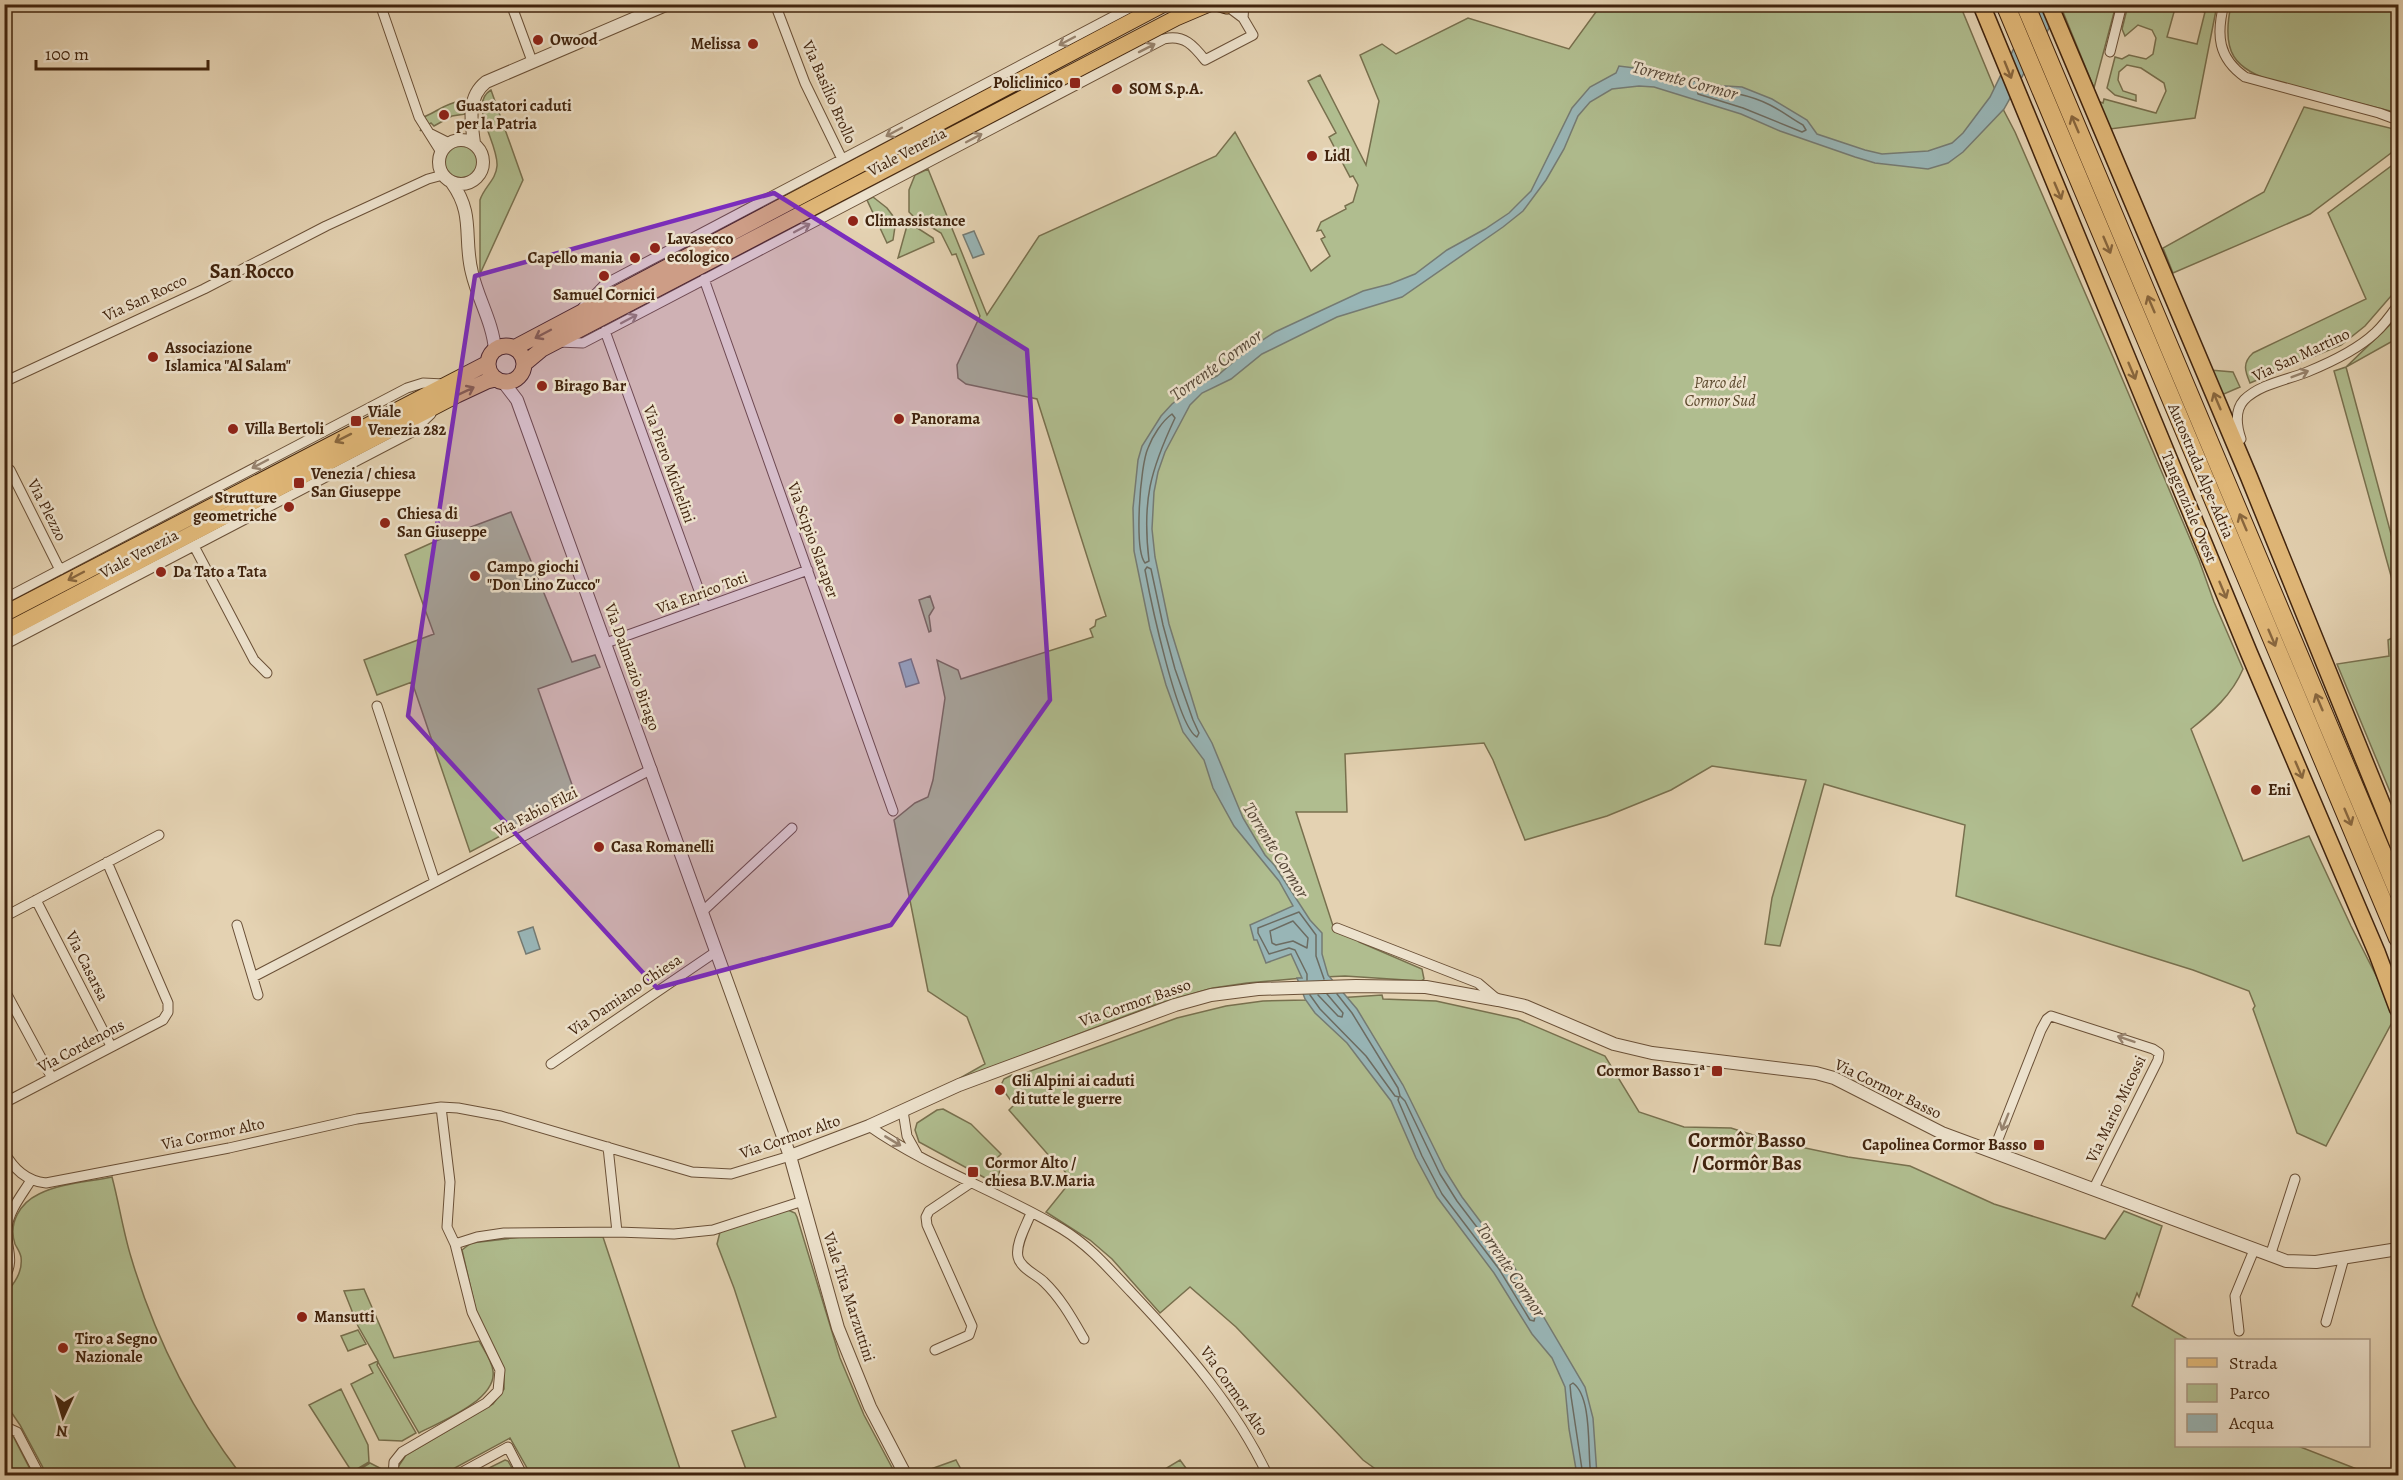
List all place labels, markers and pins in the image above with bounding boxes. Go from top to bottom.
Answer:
place label: Owood [550,29,598,51]
marker: Owood [531,33,545,47]
place label: Melissa [691,33,741,55]
marker: Melissa [746,37,760,51]
place label: Policlinico [993,72,1063,94]
marker: Policlinico [1068,76,1082,90]
place label: SOM S.p.A. [1129,78,1204,100]
marker: SOM S.p.A. [1110,82,1124,96]
place label: Guastatori caduti per la Patria [456,95,572,135]
marker: Guastatori caduti per la Patria [437,108,451,122]
place label: Lidl [1324,145,1351,167]
marker: Lidl [1305,149,1319,163]
place label: Climassistance [865,210,965,232]
marker: Climassistance [846,214,860,228]
place label: Lavasecco ecologico [667,228,733,268]
marker: Lavasecco ecologico [648,241,662,255]
place label: Capello mania [528,247,623,269]
marker: Capello mania [628,251,642,265]
marker: Samuel Cornici [597,269,611,283]
place label: Samuel Cornici [553,284,655,306]
place label: Associazione Islamica "Al Salam" [164,337,291,377]
marker: Associazione Islamica "Al Salam" [146,350,160,364]
place label: Birago Bar [554,375,627,397]
marker: Birago Bar [535,379,549,393]
place label: Viale Venezia 282 [367,401,447,441]
place label: Panorama [911,408,980,430]
marker: Panorama [892,412,906,426]
marker: Viale Venezia 282 [349,414,363,428]
place label: Villa Bertoli [244,418,324,440]
marker: Villa Bertoli [226,422,240,436]
place label: Venezia / chiesa San Giuseppe [310,463,416,503]
marker: Venezia / chiesa San Giuseppe [292,476,306,490]
place label: Strutture geometriche [193,487,277,527]
marker: Strutture geometriche [282,500,296,514]
place label: Chiesa di San Giuseppe [397,503,487,543]
marker: Chiesa di San Giuseppe [378,516,392,530]
place label: Campo giochi "Don Lino Zucco" [487,556,600,596]
place label: Da Tato a Tata [173,561,267,583]
marker: Da Tato a Tata [154,565,168,579]
marker: Campo giochi "Don Lino Zucco" [468,569,482,583]
place label: Eni [2268,779,2291,801]
marker: Eni [2249,783,2263,797]
place label: Casa Romanelli [611,836,715,858]
marker: Casa Romanelli [592,840,606,854]
place label: Cormor Basso 1ª [1597,1060,1706,1082]
marker: Cormor Basso 1ª [1710,1064,1724,1078]
place label: Gli Alpini ai caduti di tutte le guerre [1012,1070,1135,1110]
marker: Gli Alpini ai caduti di tutte le guerre [993,1083,1007,1097]
place label: Capolinea Cormor Basso [1862,1134,2027,1156]
marker: Capolinea Cormor Basso [2032,1138,2046,1152]
place label: Cormor Alto / chiesa B.V.Maria [985,1152,1095,1192]
marker: Cormor Alto / chiesa B.V.Maria [966,1165,980,1179]
place label: Mansutti [314,1306,375,1328]
marker: Mansutti [295,1310,309,1324]
place label: Tiro a Segno Nazionale [75,1328,158,1368]
marker: Tiro a Segno Nazionale [56,1341,70,1355]

